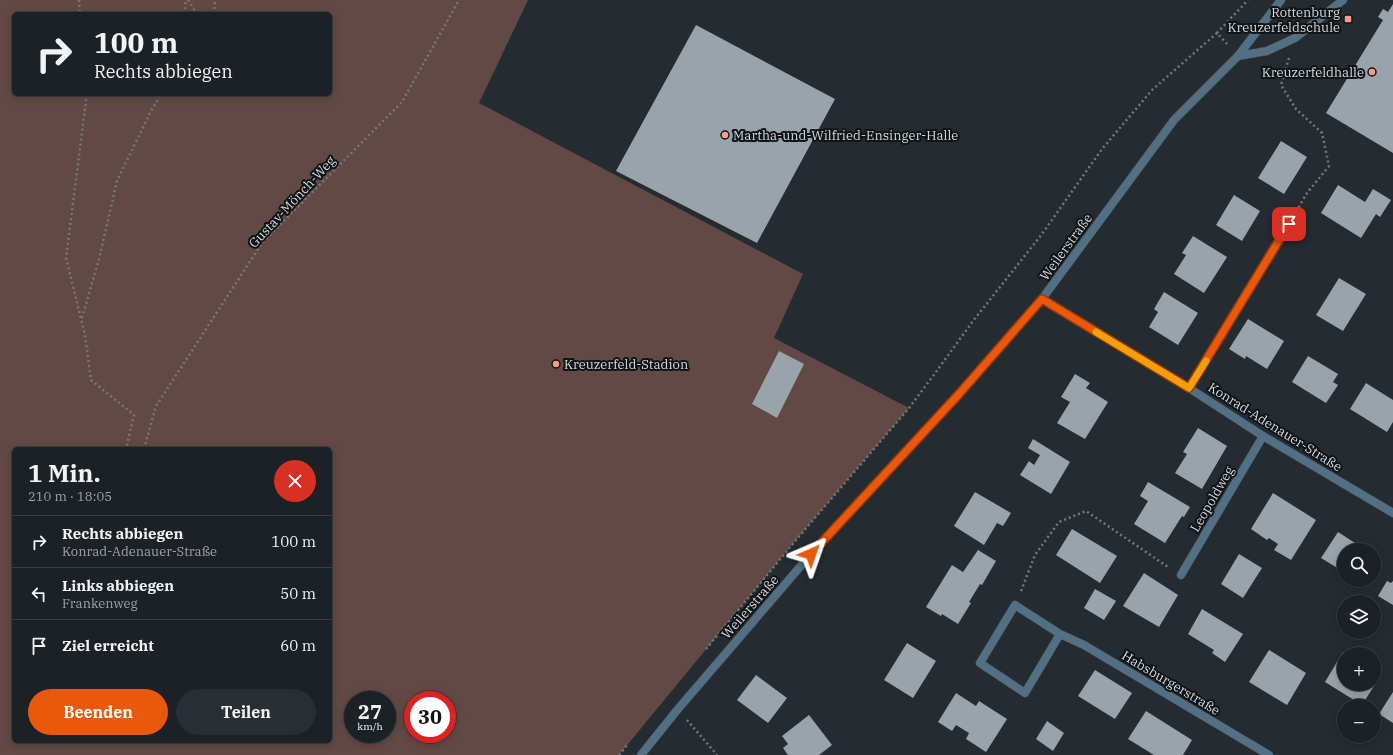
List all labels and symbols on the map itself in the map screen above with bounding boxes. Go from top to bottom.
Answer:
place label: Rottenburg Kreuzerfeldschule [1228,4,1340,36]
marker: Rottenburg Kreuzerfeldschule [1343,14,1353,24]
place label: Kreuzerfeldhalle [1262,64,1364,81]
marker: Kreuzerfeldhalle [1367,67,1377,77]
place label: Martha-und-Wilfried-Ensinger-Halle [733,127,958,144]
marker: Martha-und-Wilfried-Ensinger-Halle [720,130,730,140]
street label: Gustav-Mönch-Weg [245,152,339,252]
pin [1272,207,1306,241]
street label: Weilerstraße [1036,210,1096,284]
place label: Kreuzerfeld-Stadion [564,356,688,373]
marker: Kreuzerfeld-Stadion [551,359,561,369]
street label: Konrad-Adenauer-Straße [1205,379,1345,475]
street label: Leopoldweg [1186,463,1238,535]
position arrow [790,533,832,575]
street label: Weilerstraße [718,572,782,642]
street label: Habsburgerstraße [1119,647,1223,719]
speed limit sign: 30 [404,691,456,743]

